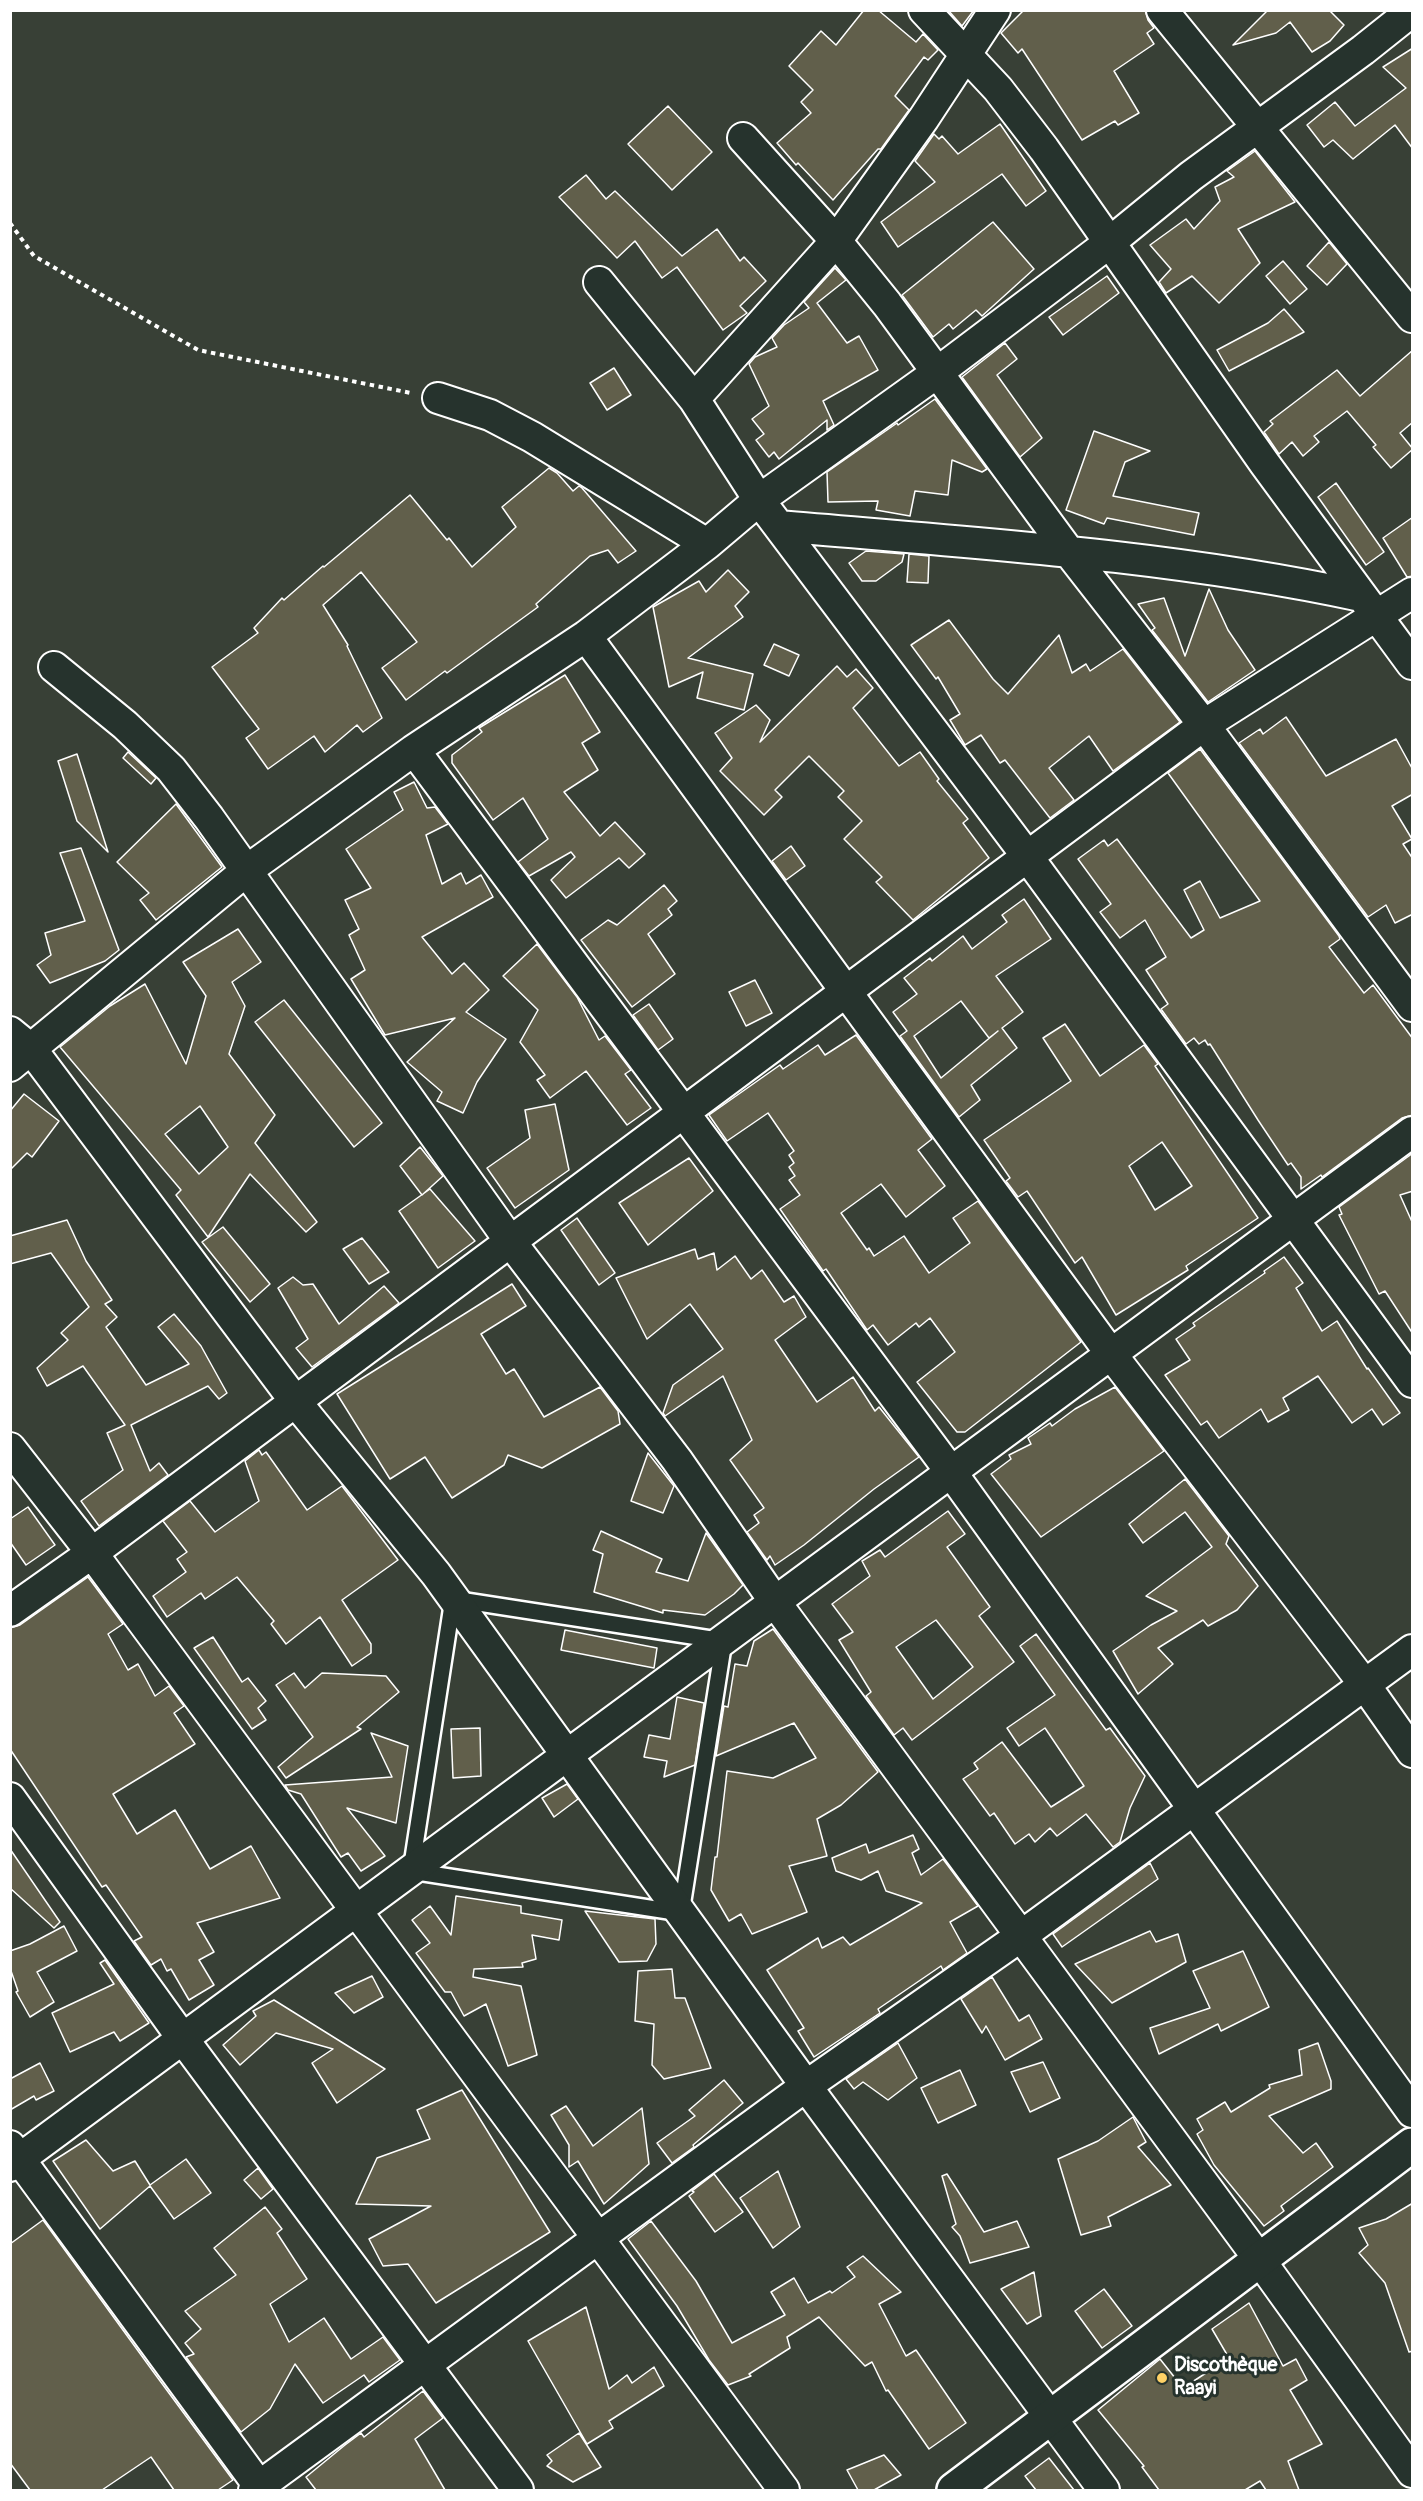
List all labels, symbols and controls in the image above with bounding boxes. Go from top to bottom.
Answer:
place label: Discothèque Raayi [1174,2354,1277,2401]
marker: Discothèque Raayi [1155,2371,1169,2385]

